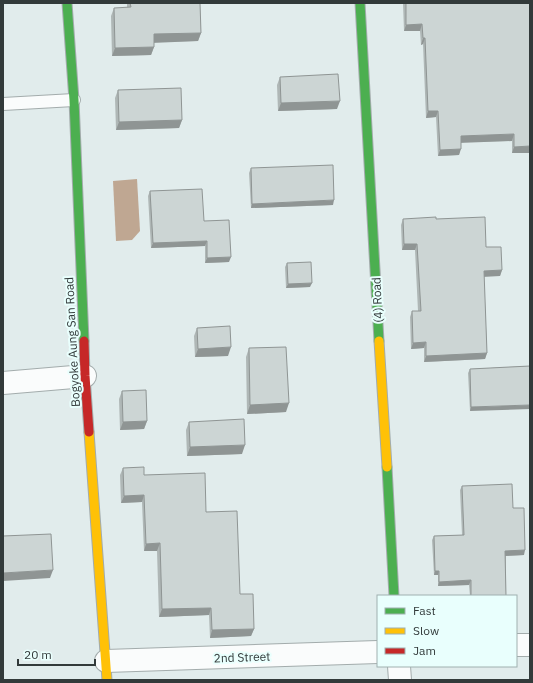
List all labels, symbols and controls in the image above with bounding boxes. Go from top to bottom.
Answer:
street label: Bogyoke Aung San Road [61,277,83,407]
street label: (4) Road [368,277,386,323]
legend [377,595,517,667]
text: Fast [413,603,436,618]
text: Slow [413,623,439,638]
scale bar [18,641,95,667]
text: Jam [413,643,436,658]
text: 20 m [24,647,52,662]
street label: 2nd Street [213,649,271,665]

